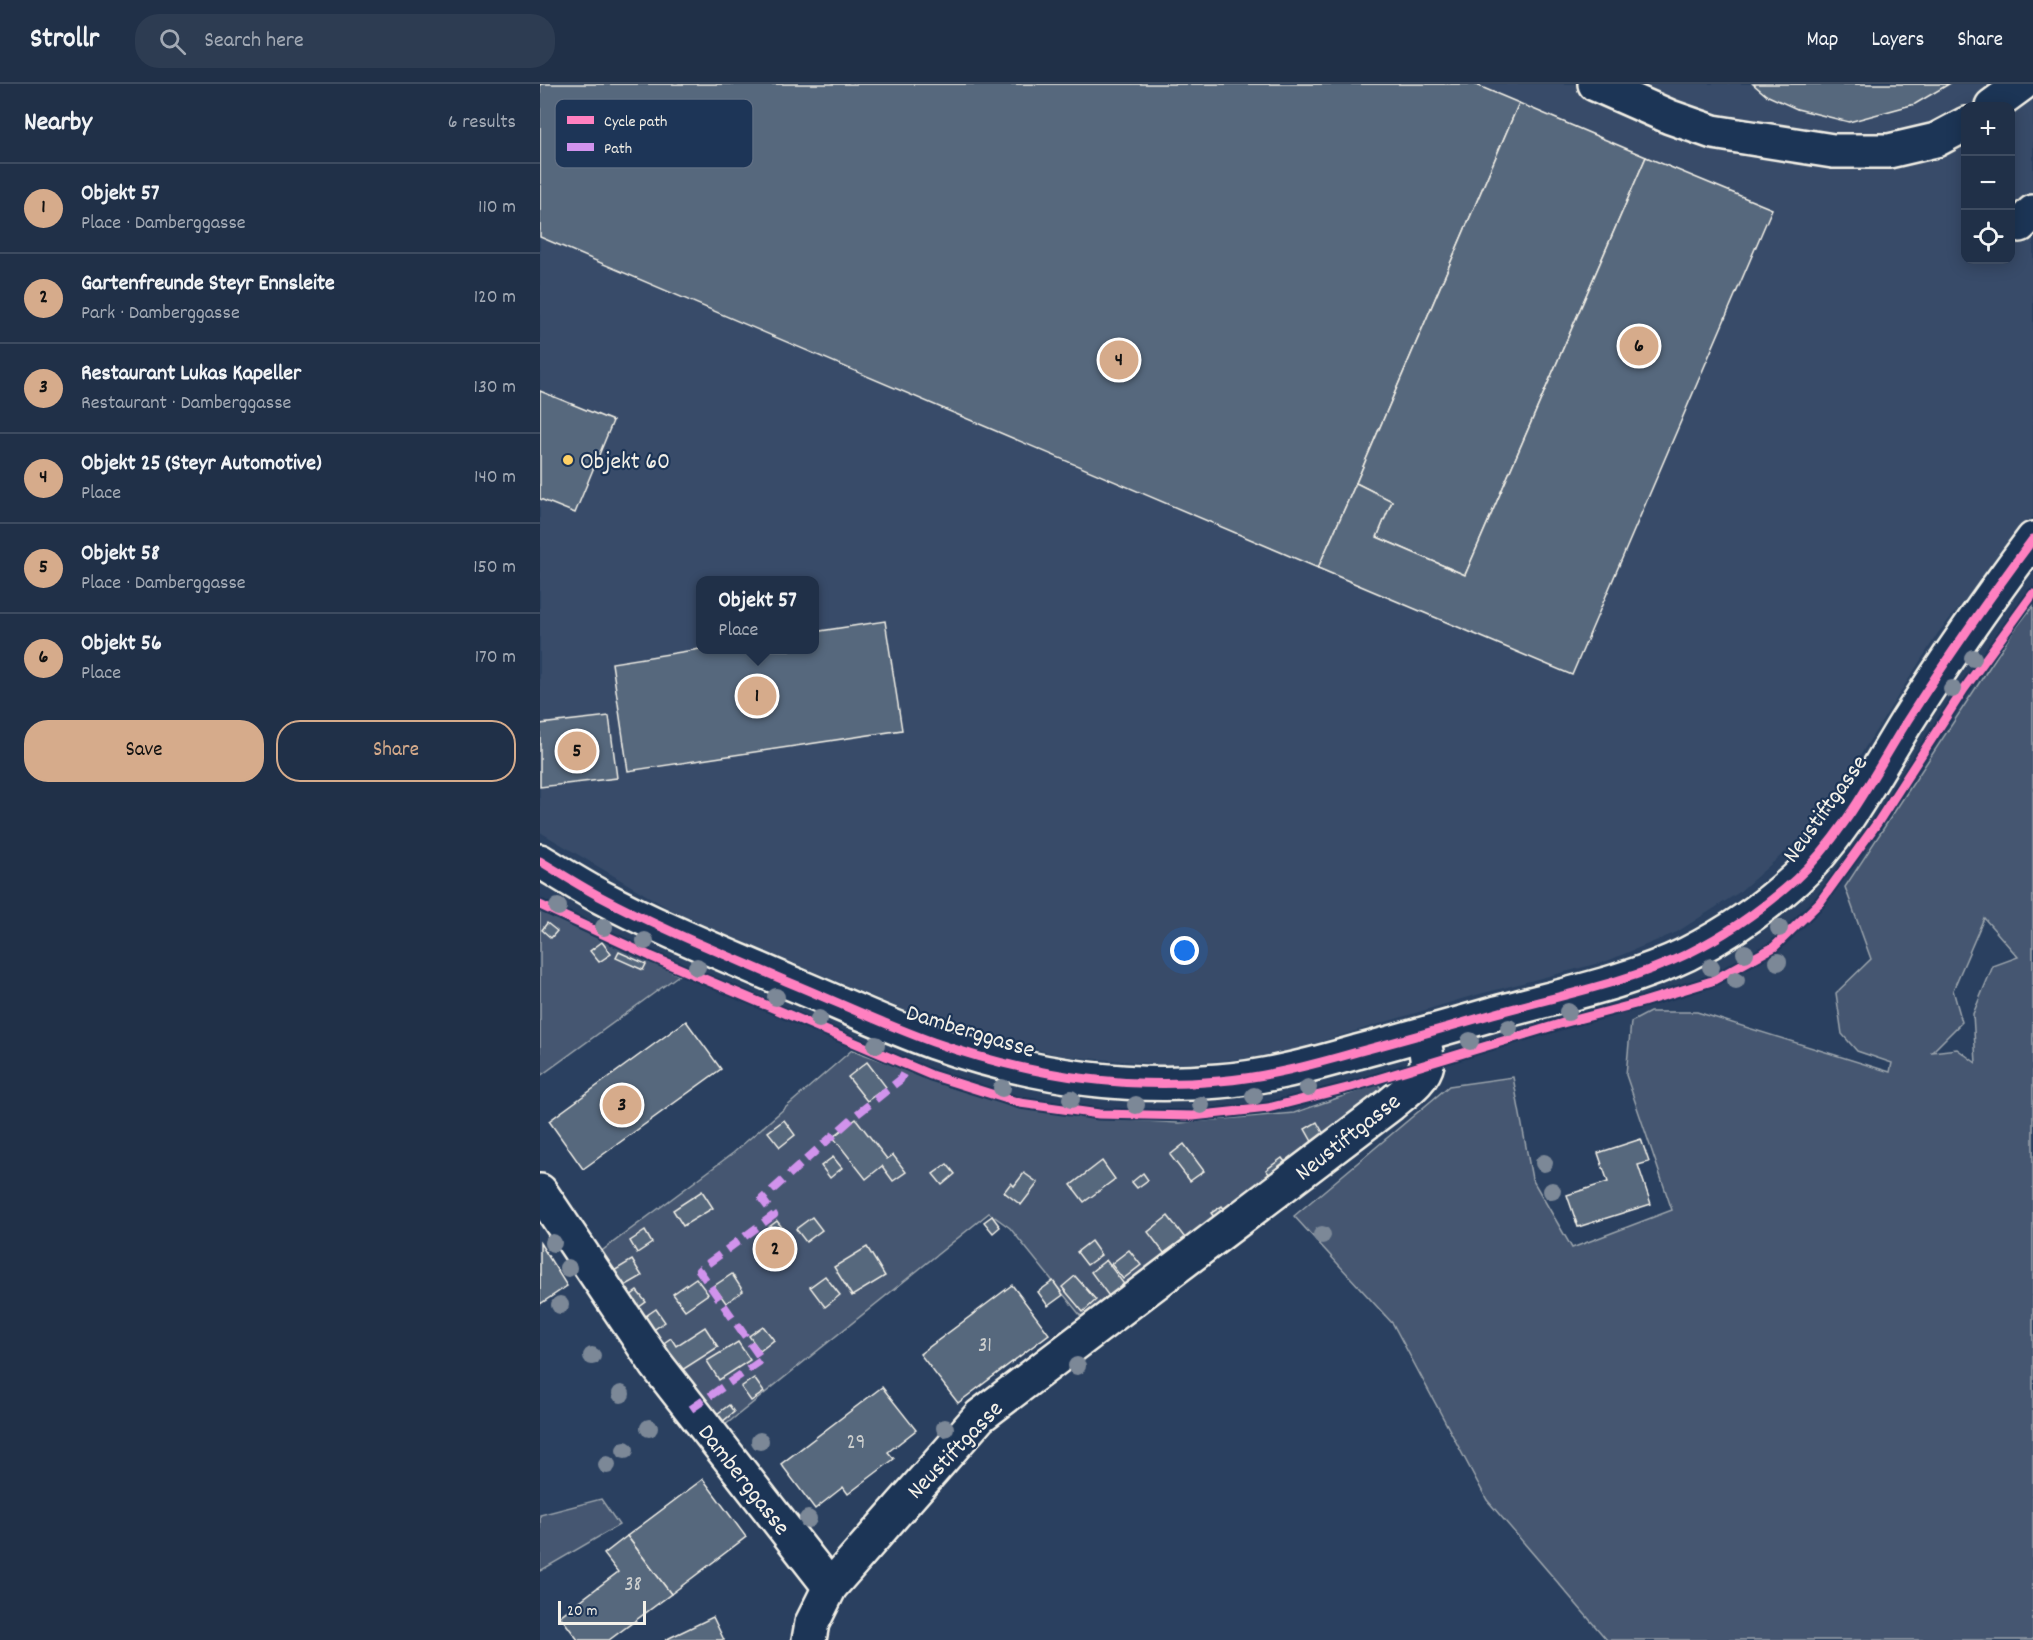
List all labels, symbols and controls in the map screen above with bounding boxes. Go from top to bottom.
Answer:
search box [135,14,555,68]
text: Strollr [30,21,99,61]
icon: search [156,25,189,58]
text: Search here [204,26,304,57]
text: Map [1807,26,1838,56]
text: Layers [1871,26,1924,56]
text: Share [1957,26,2003,56]
legend [555,99,753,168]
map controls [1961,102,2015,264]
button: + [1961,102,2015,156]
text: Nearby [24,105,92,142]
text: 6 results [448,109,516,137]
text: Cycle path [604,111,667,134]
text: Path [604,138,632,161]
button: − [1961,156,2015,210]
text: Objekt 57 [81,179,159,210]
text: 1 [41,194,46,222]
text: 110 m [478,194,516,222]
text: Place · Damberggasse [81,210,246,238]
button: locate [1961,210,2015,264]
text: Gartenfreunde Steyr Ennsleite [81,269,335,300]
text: 2 [39,284,48,312]
text: 120 m [474,284,516,312]
text: Park · Damberggasse [81,300,240,328]
pin: 6 [1620,324,1658,368]
pin: 4 [1100,338,1138,382]
text: Restaurant Lukas Kapeller [81,359,301,390]
text: 3 [39,374,48,402]
text: 130 m [474,374,516,402]
text: Restaurant · Damberggasse [81,390,291,418]
place label: Objekt 60 [580,446,670,480]
text: Objekt 25 (Steyr Automotive) [81,449,322,480]
marker: Objekt 60 [561,453,575,467]
text: 4 [39,464,48,492]
text: 140 m [474,464,516,492]
text: Place [81,480,121,508]
text: Objekt 58 [81,539,160,570]
text: 5 [39,554,48,582]
text: 150 m [473,554,516,582]
text: Place · Damberggasse [81,570,246,598]
popup [696,576,819,654]
text: Objekt 57 [718,586,797,617]
text: Place [718,617,758,645]
text: Objekt 56 [81,629,162,660]
text: 6 [39,644,48,672]
text: 170 m [475,644,516,672]
text: Place [81,660,121,688]
pin: 1 [738,674,776,718]
button: Save [24,720,264,782]
button: Share [276,720,516,782]
pin: 5 [558,728,597,774]
street label: Neustiftgasse [1776,749,1877,871]
your location [1170,936,1199,965]
street label: Damberggasse [902,997,1039,1069]
pin: 3 [602,1082,641,1128]
street label: Neustiftgasse [1289,1086,1409,1191]
pin: 2 [756,1226,794,1272]
house number: 31 [978,1332,992,1362]
street label: Neustiftgasse [900,1394,1012,1508]
street label: Damberggasse [688,1418,797,1544]
house number: 29 [847,1429,865,1459]
house number: 38 [624,1571,642,1601]
scale bar [558,1598,646,1626]
text: 20 m [567,1600,597,1623]

